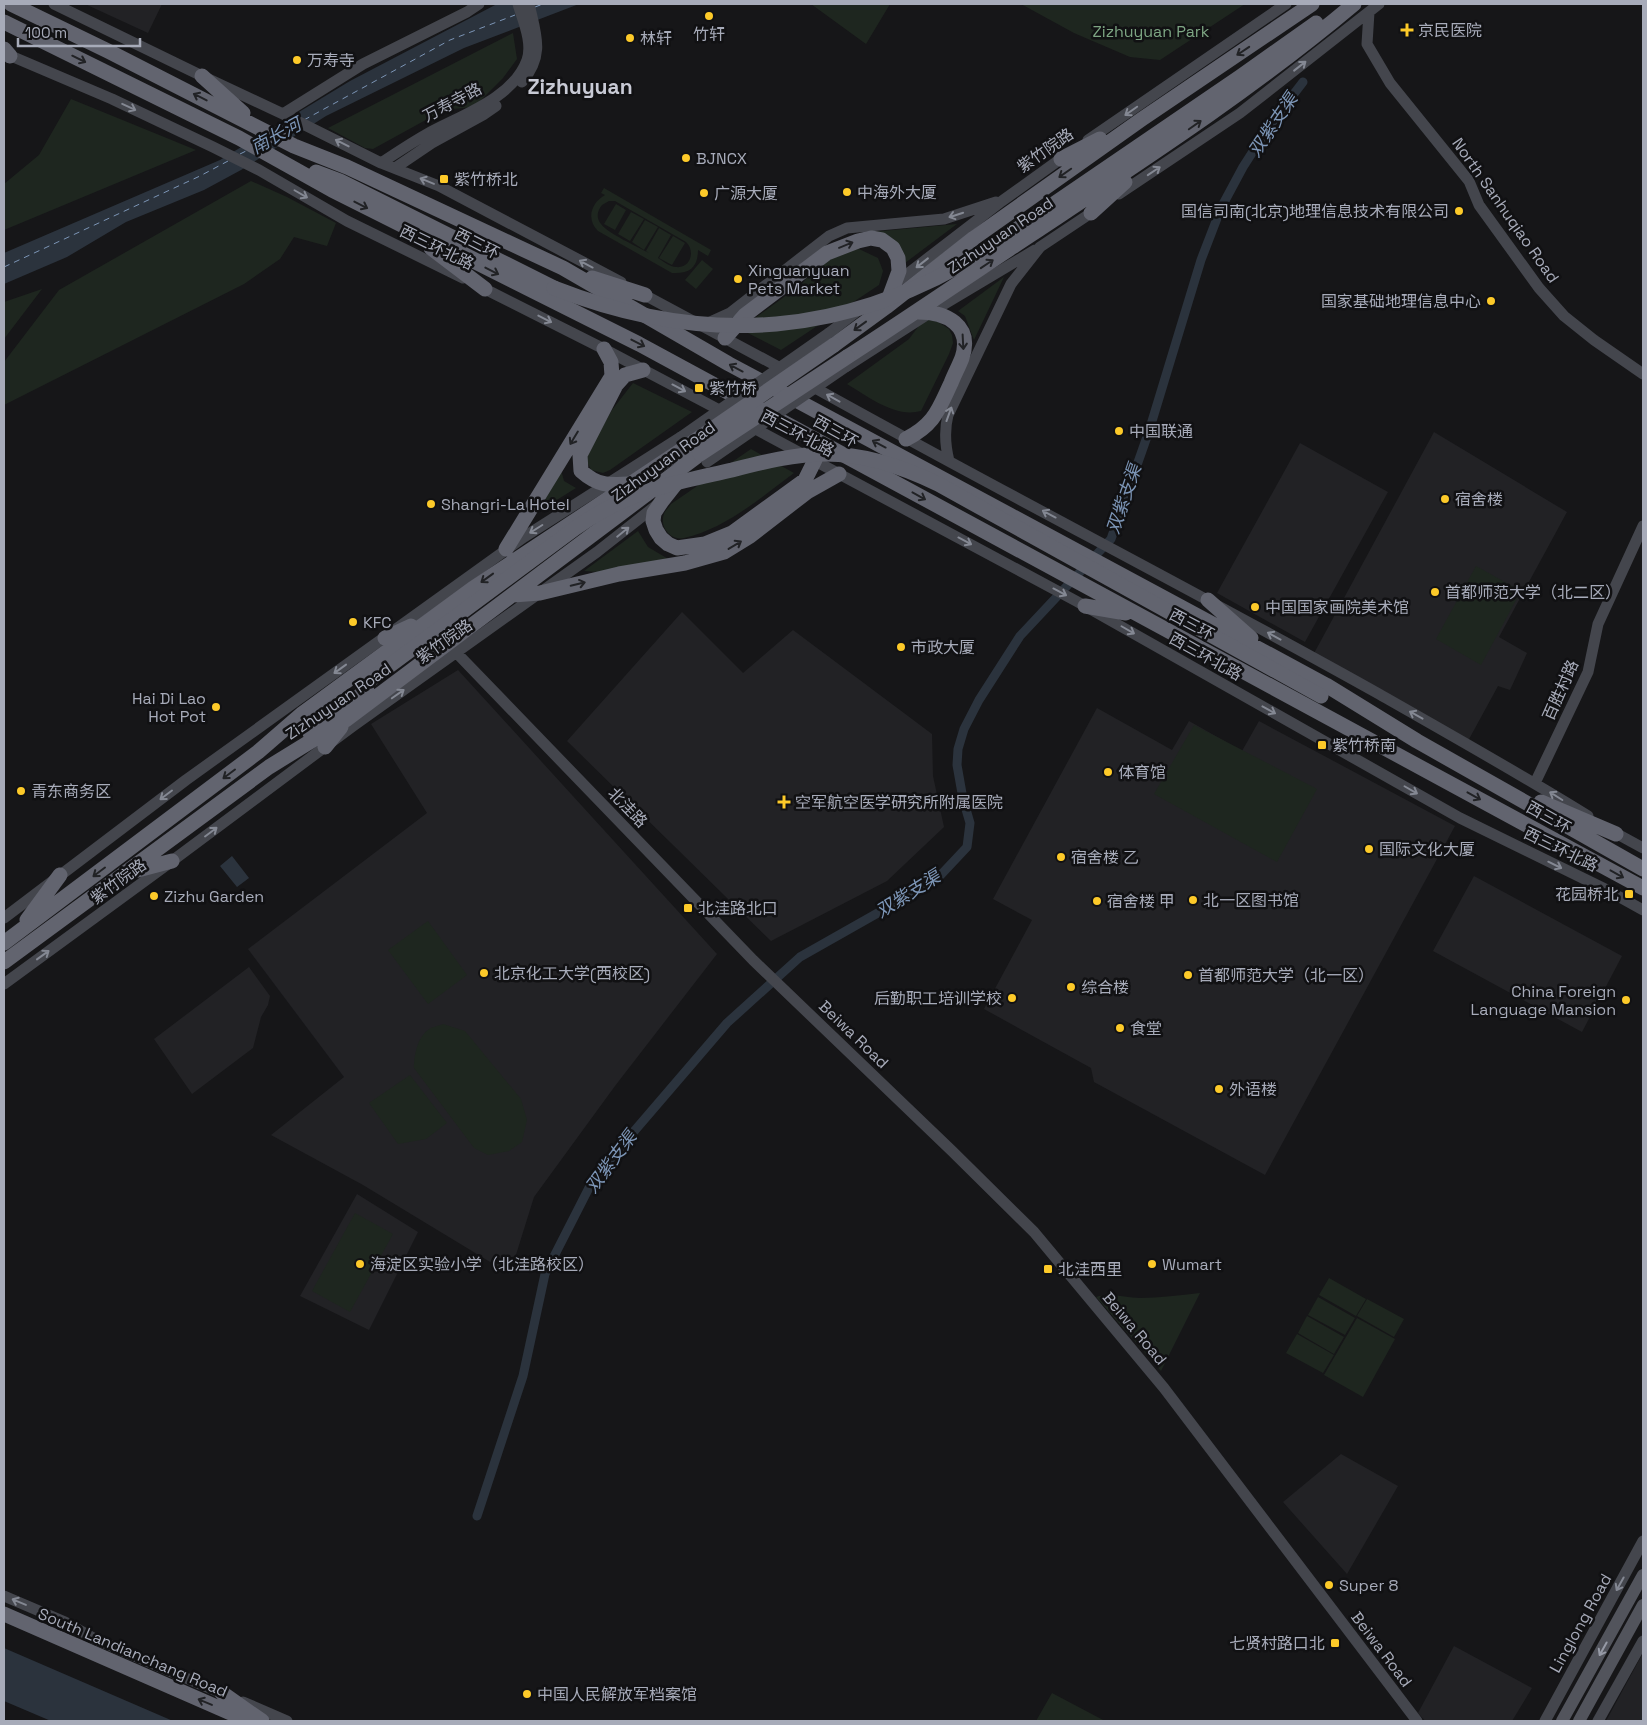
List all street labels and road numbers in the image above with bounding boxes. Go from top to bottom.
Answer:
street label: 万寿寺路 [419,78,485,127]
street label: 紫竹院路 [1013,123,1078,177]
street label: North Sanhuqiao Road [1447,134,1564,287]
street label: Zizhuyuan Road [943,192,1057,278]
street label: 西三环北路 [396,220,477,274]
street label: 西三环 [451,223,503,264]
street label: 西三环北路 [758,405,838,461]
street label: 西三环 [810,411,862,452]
street label: Zizhuyuan Road [607,417,719,506]
street label: 西三环 [1166,604,1218,645]
street label: 紫竹院路 [412,614,477,668]
street label: 西三环北路 [1166,628,1246,685]
street label: 百胜村路 [1538,657,1583,724]
street label: Zizhuyuan Road [281,658,395,744]
street label: 北洼路 [603,783,652,832]
street label: 西三环 [1523,797,1575,838]
street label: 西三环北路 [1520,822,1601,876]
street label: 紫竹院路 [86,854,150,909]
street label: Beiwa Road [814,996,893,1073]
street label: Beiwa Road [1098,1287,1171,1369]
street label: Linglong Road [1545,1570,1616,1676]
street label: South Landianchang Road [35,1603,231,1702]
street label: Beiwa Road [1346,1607,1417,1691]

